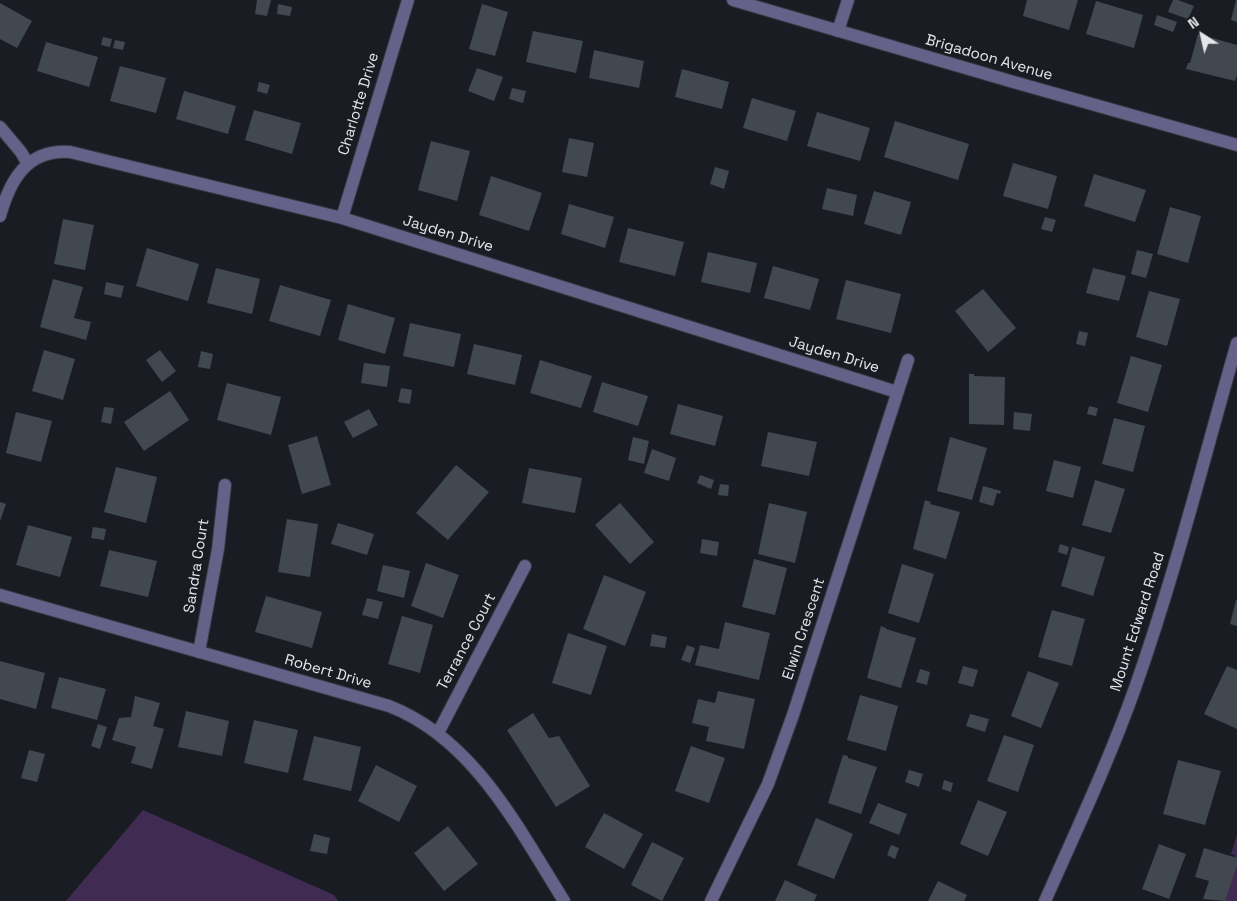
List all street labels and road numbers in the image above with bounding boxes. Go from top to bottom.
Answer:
street label: Brigadoon Avenue [923,31,1055,85]
street label: Charlotte Drive [335,50,383,158]
street label: Jayden Drive [401,212,495,256]
street label: Jayden Drive [787,333,881,377]
street label: Sandra Court [181,518,213,614]
street label: Mount Edward Road [1107,550,1169,694]
street label: Elwin Crescent [779,576,829,682]
street label: Terrance Court [434,590,500,694]
street label: Robert Drive [282,651,374,693]

